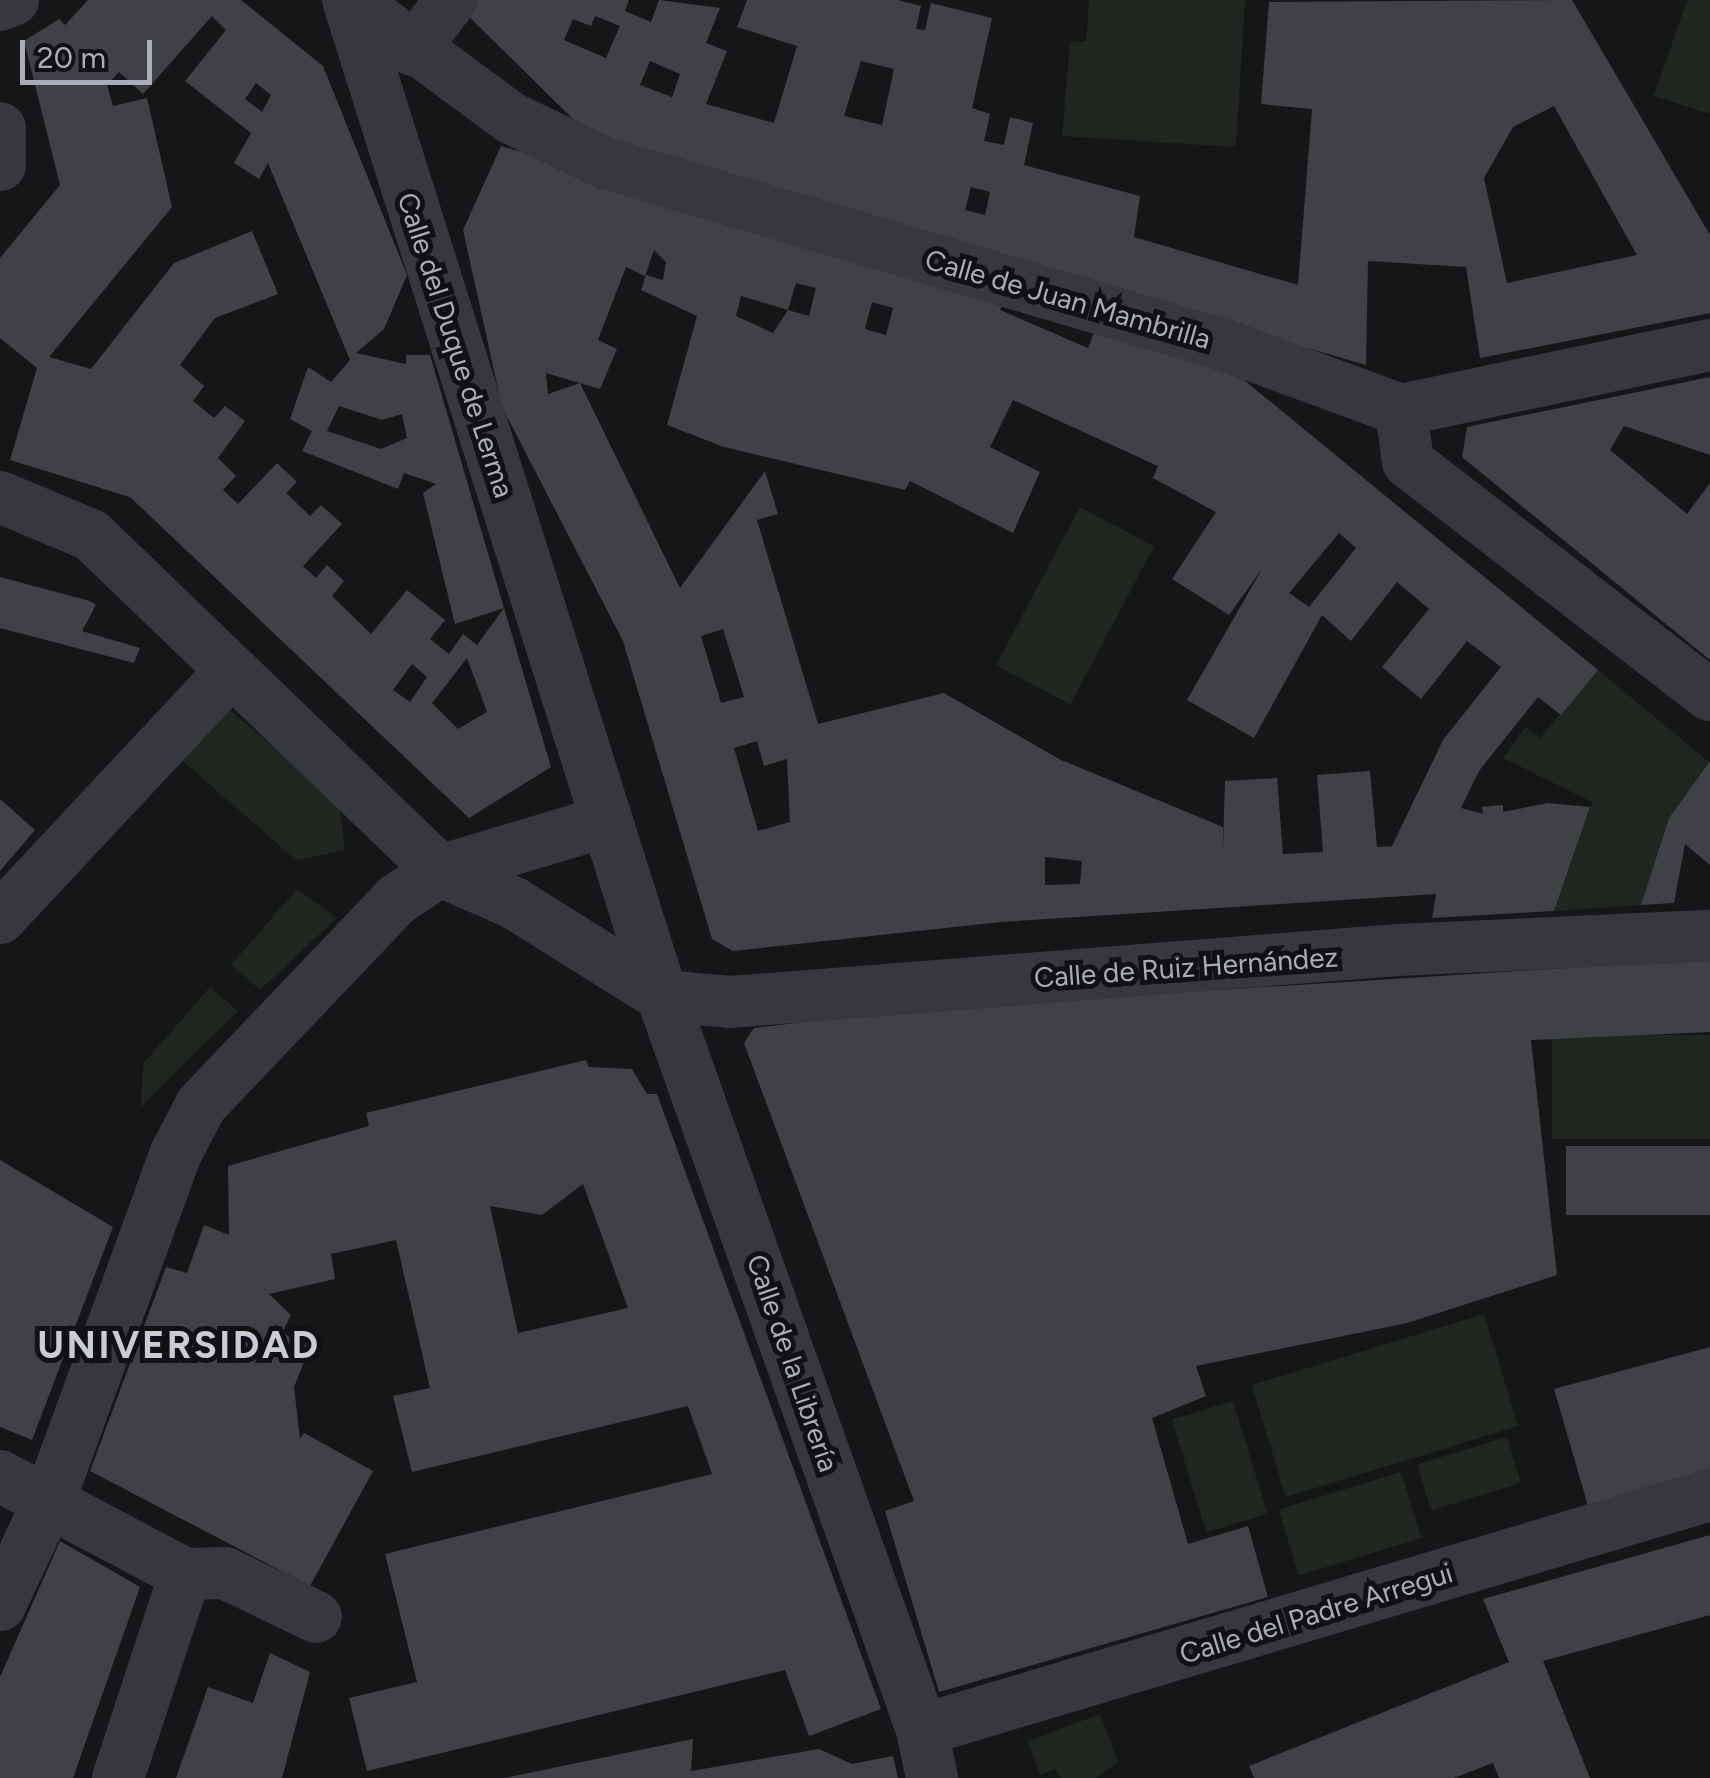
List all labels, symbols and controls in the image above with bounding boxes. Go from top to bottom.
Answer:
scale bar [25,20,158,82]
text: 20 m [37,39,106,76]
street label: Calle del Duque de Lerma [391,188,521,502]
street label: Calle de Juan Mambrilla [921,242,1215,356]
street label: Calle de Ruiz Hernández [1033,940,1339,994]
street label: Calle de la Librería [740,1250,846,1476]
district label: UNIVERSIDAD [37,1323,321,1369]
street label: Calle del Padre Arregui [1175,1555,1457,1671]

